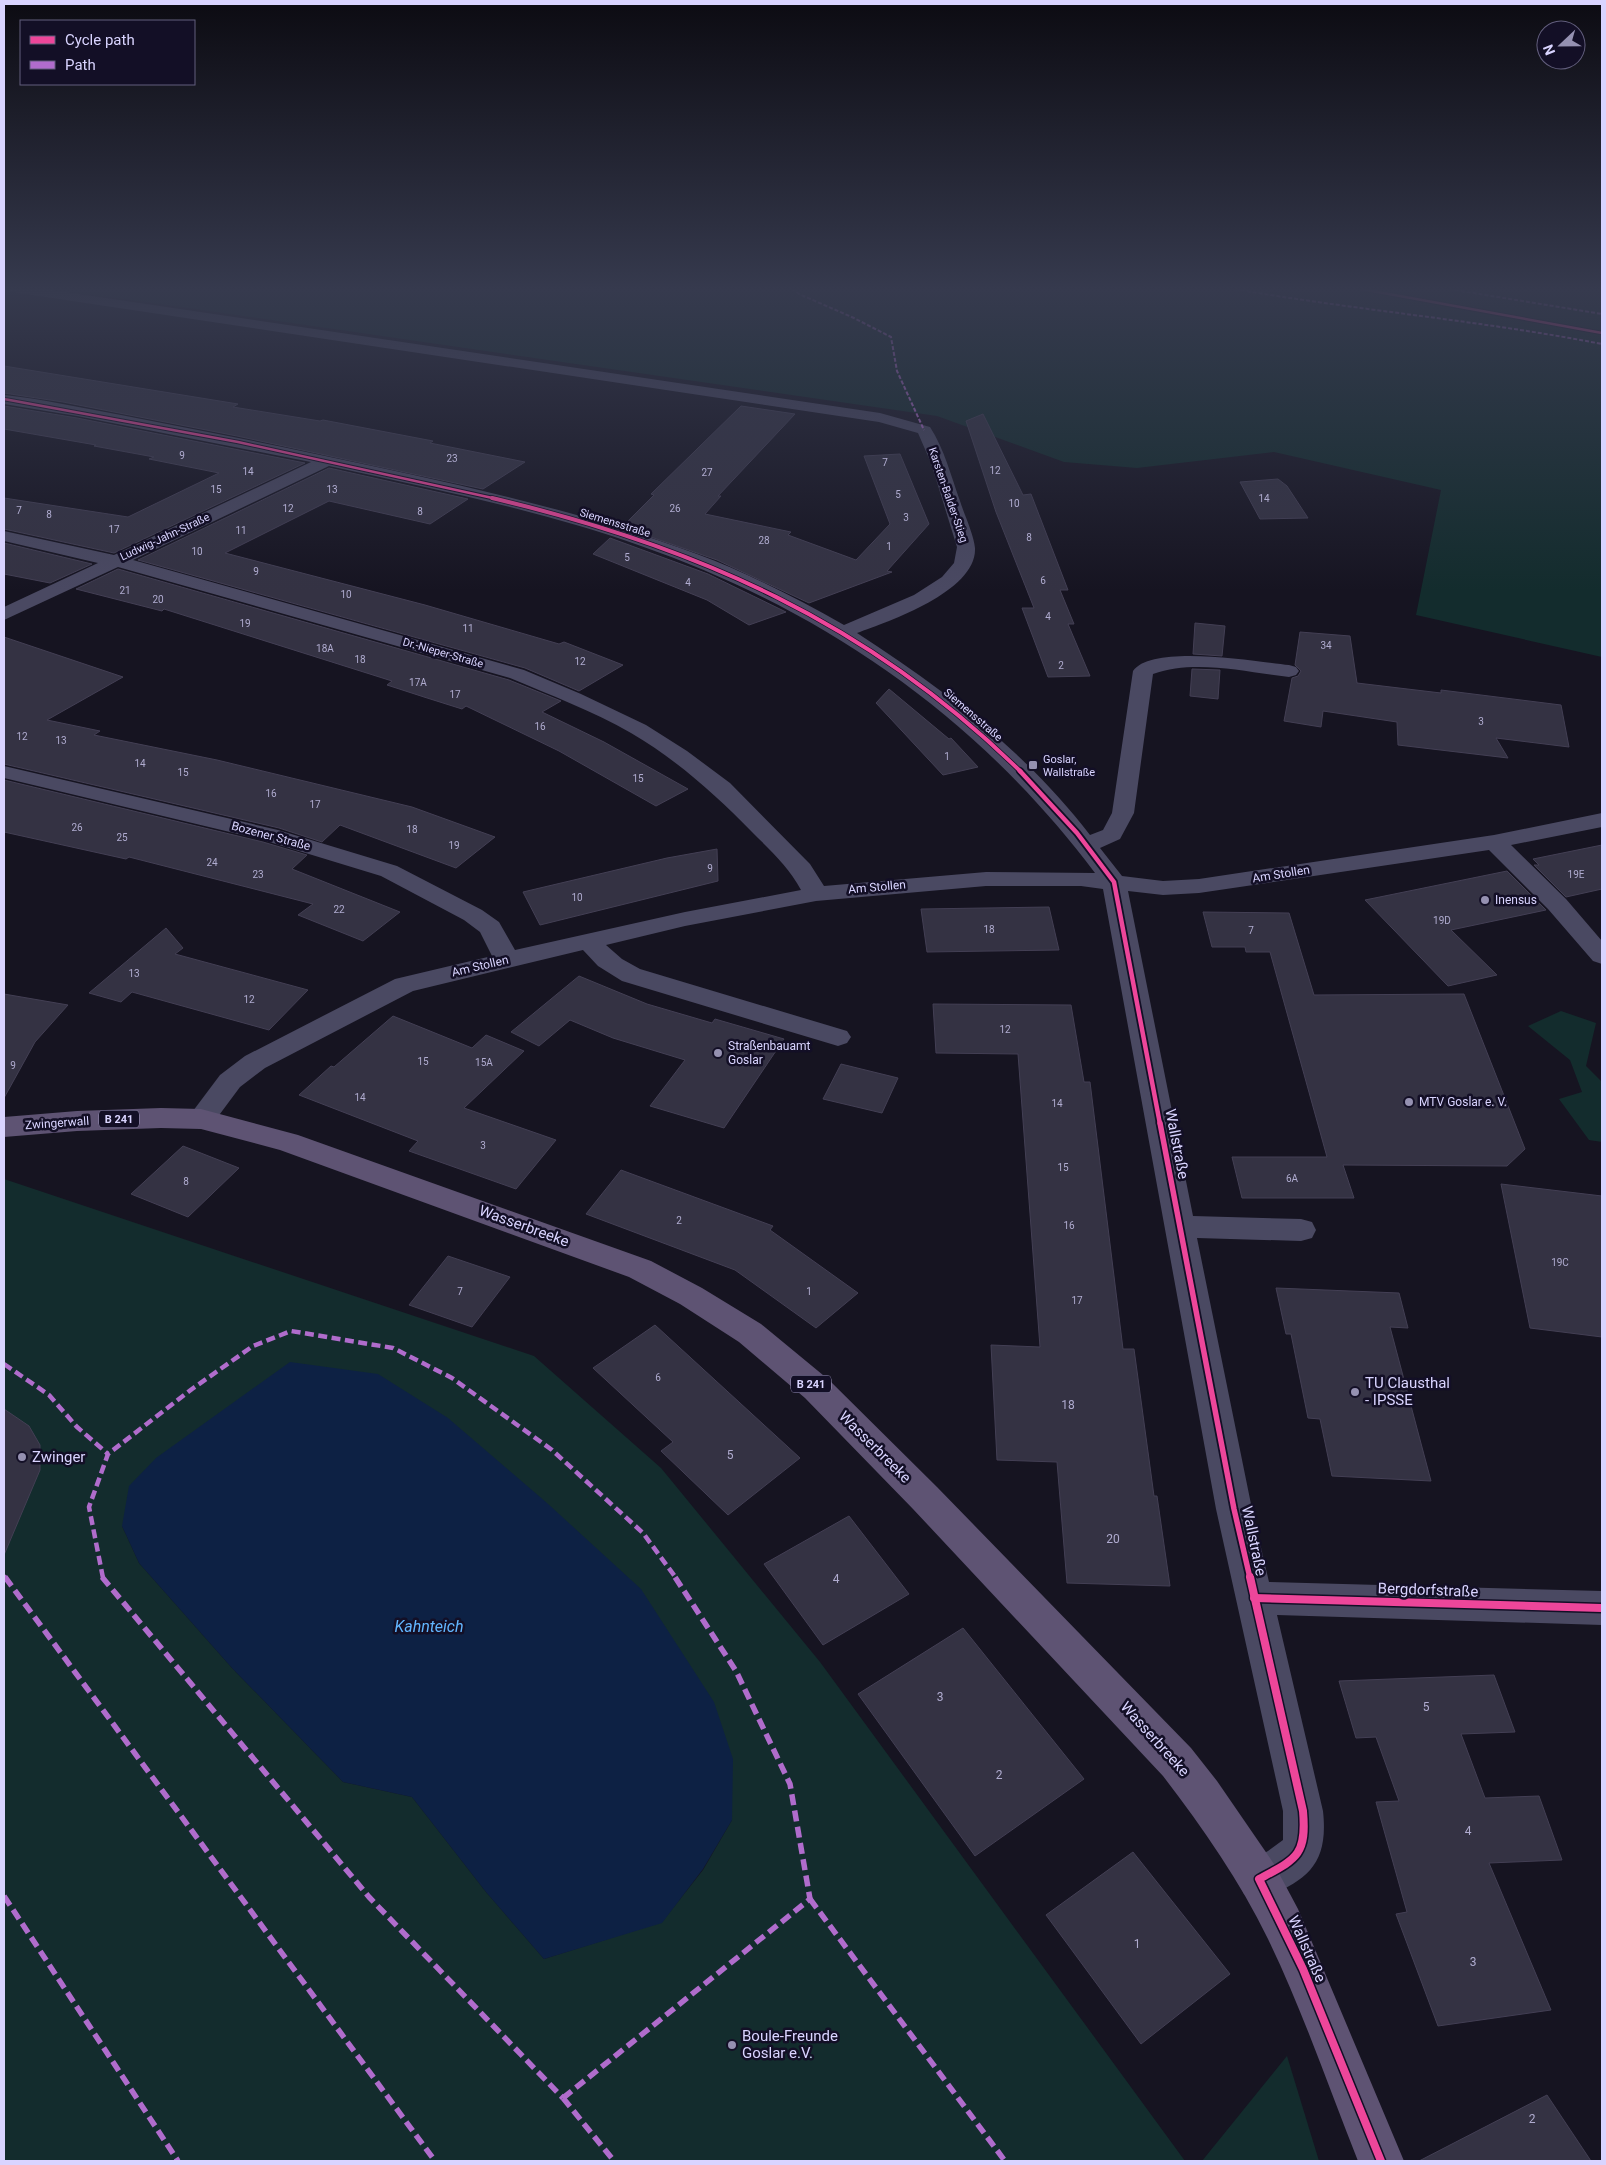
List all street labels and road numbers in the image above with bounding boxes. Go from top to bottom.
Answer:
street label: Karsten-Balder-Stieg [926,446,970,544]
street label: Siemensstraße [578,506,652,540]
street label: Ludwig-Jahn-Straße [118,510,212,563]
street label: Dr.-Nieper-Straße [401,635,485,671]
street label: Siemensstraße [941,686,1005,744]
street label: Bozener Straße [230,819,312,853]
street label: Am Stollen [1251,863,1311,885]
street label: Am Stollen [848,878,906,896]
street label: Am Stollen [450,953,510,979]
street label: Wallstraße [1161,1107,1193,1181]
road number: B 241 [99,1110,139,1128]
street label: Zwingerwall [24,1114,90,1132]
street label: Wasserbreeke [477,1201,571,1251]
road number: B 241 [791,1376,831,1392]
street label: Wasserbreeke [835,1407,915,1487]
street label: Wallstraße [1238,1504,1270,1578]
street label: Bergdorfstraße [1377,1579,1479,1601]
street label: Wasserbreeke [1117,1698,1193,1780]
street label: Wallstraße [1284,1913,1330,1985]

